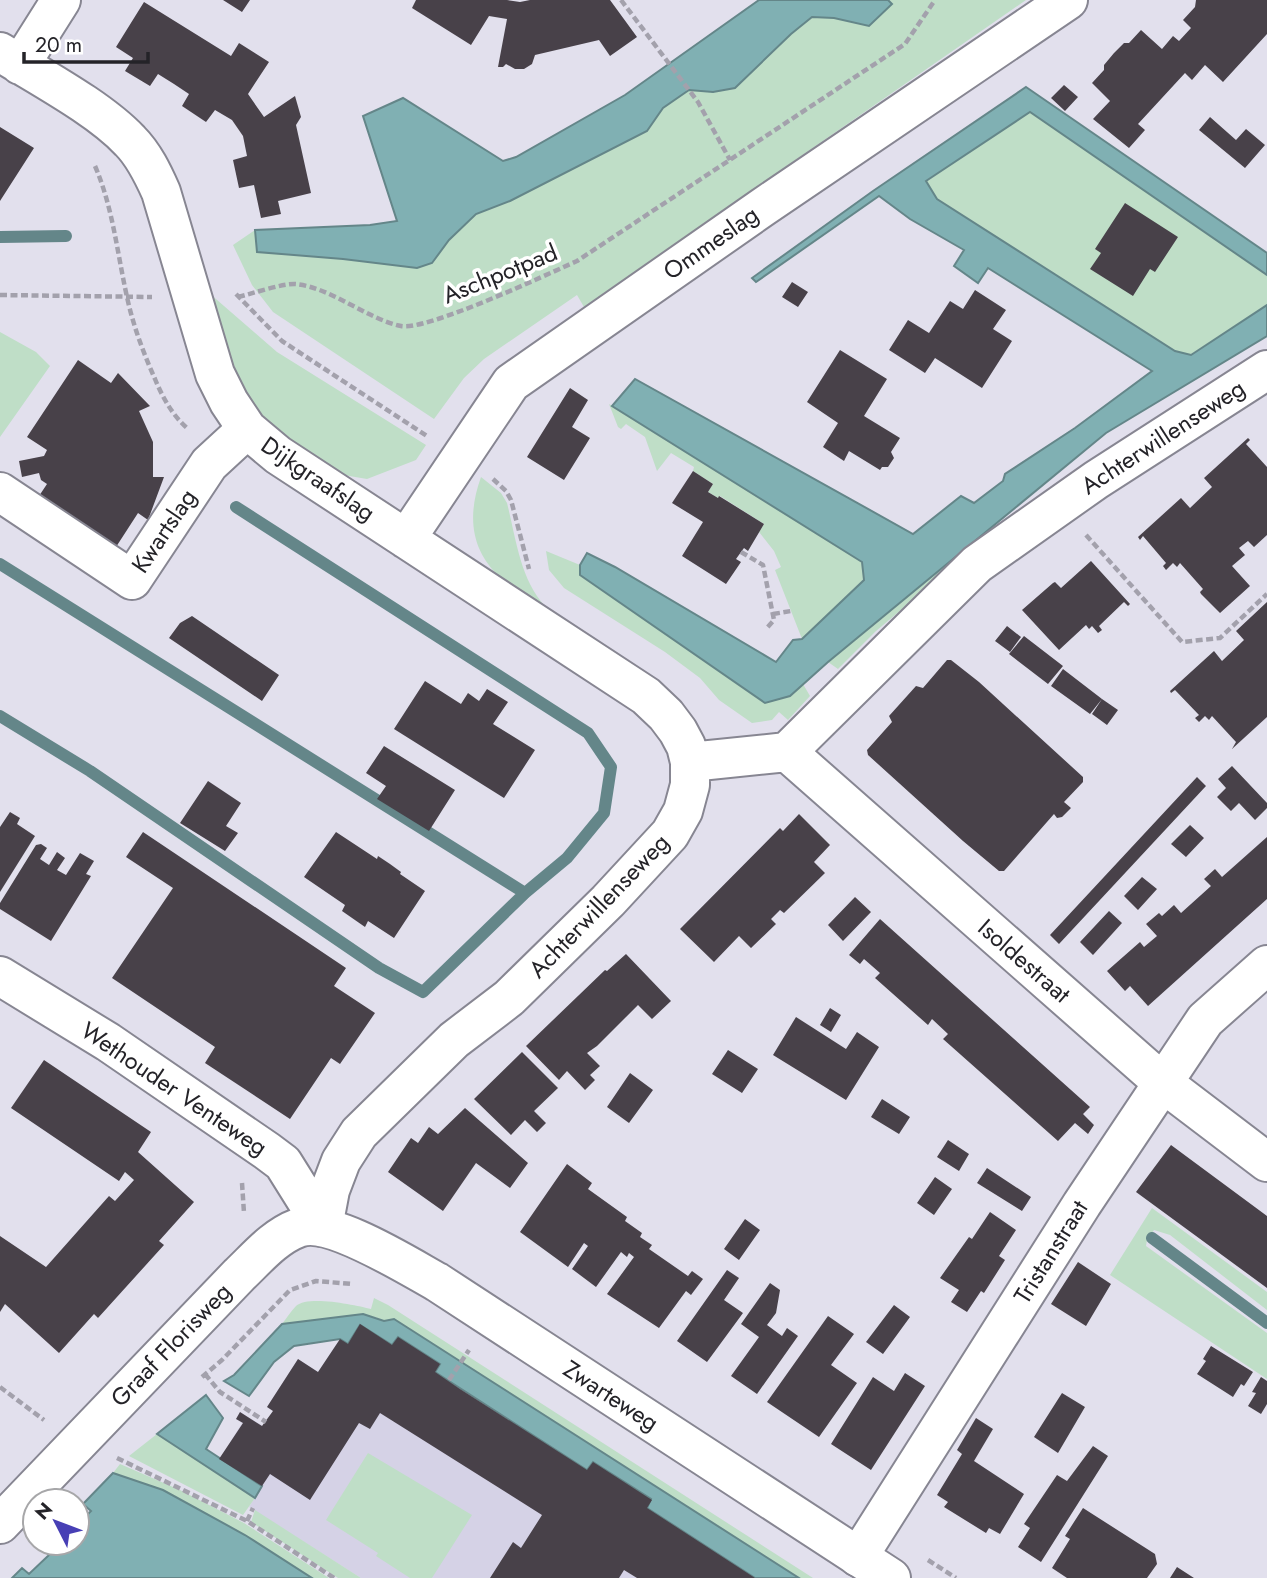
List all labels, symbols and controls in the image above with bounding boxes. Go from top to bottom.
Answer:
scale bar [24,21,149,65]
text: 20 m [35,30,82,60]
street label: Ommeslag [656,197,765,288]
street label: Aschpotpad [437,235,562,312]
street label: Achterwillenseweg [1074,370,1252,503]
street label: Dijkgraafslag [254,427,382,530]
street label: Kwartslag [123,482,205,580]
street label: Achterwillenseweg [520,825,677,986]
street label: Isoldestraat [970,910,1079,1011]
street label: Wethouder Venteweg [74,1013,275,1164]
street label: Tristanstraat [1005,1193,1096,1310]
street label: Graaf Florisweg [102,1275,239,1415]
street label: Zwarteweg [557,1352,666,1440]
north arrow [21,1487,91,1557]
text: N [29,1496,59,1526]

